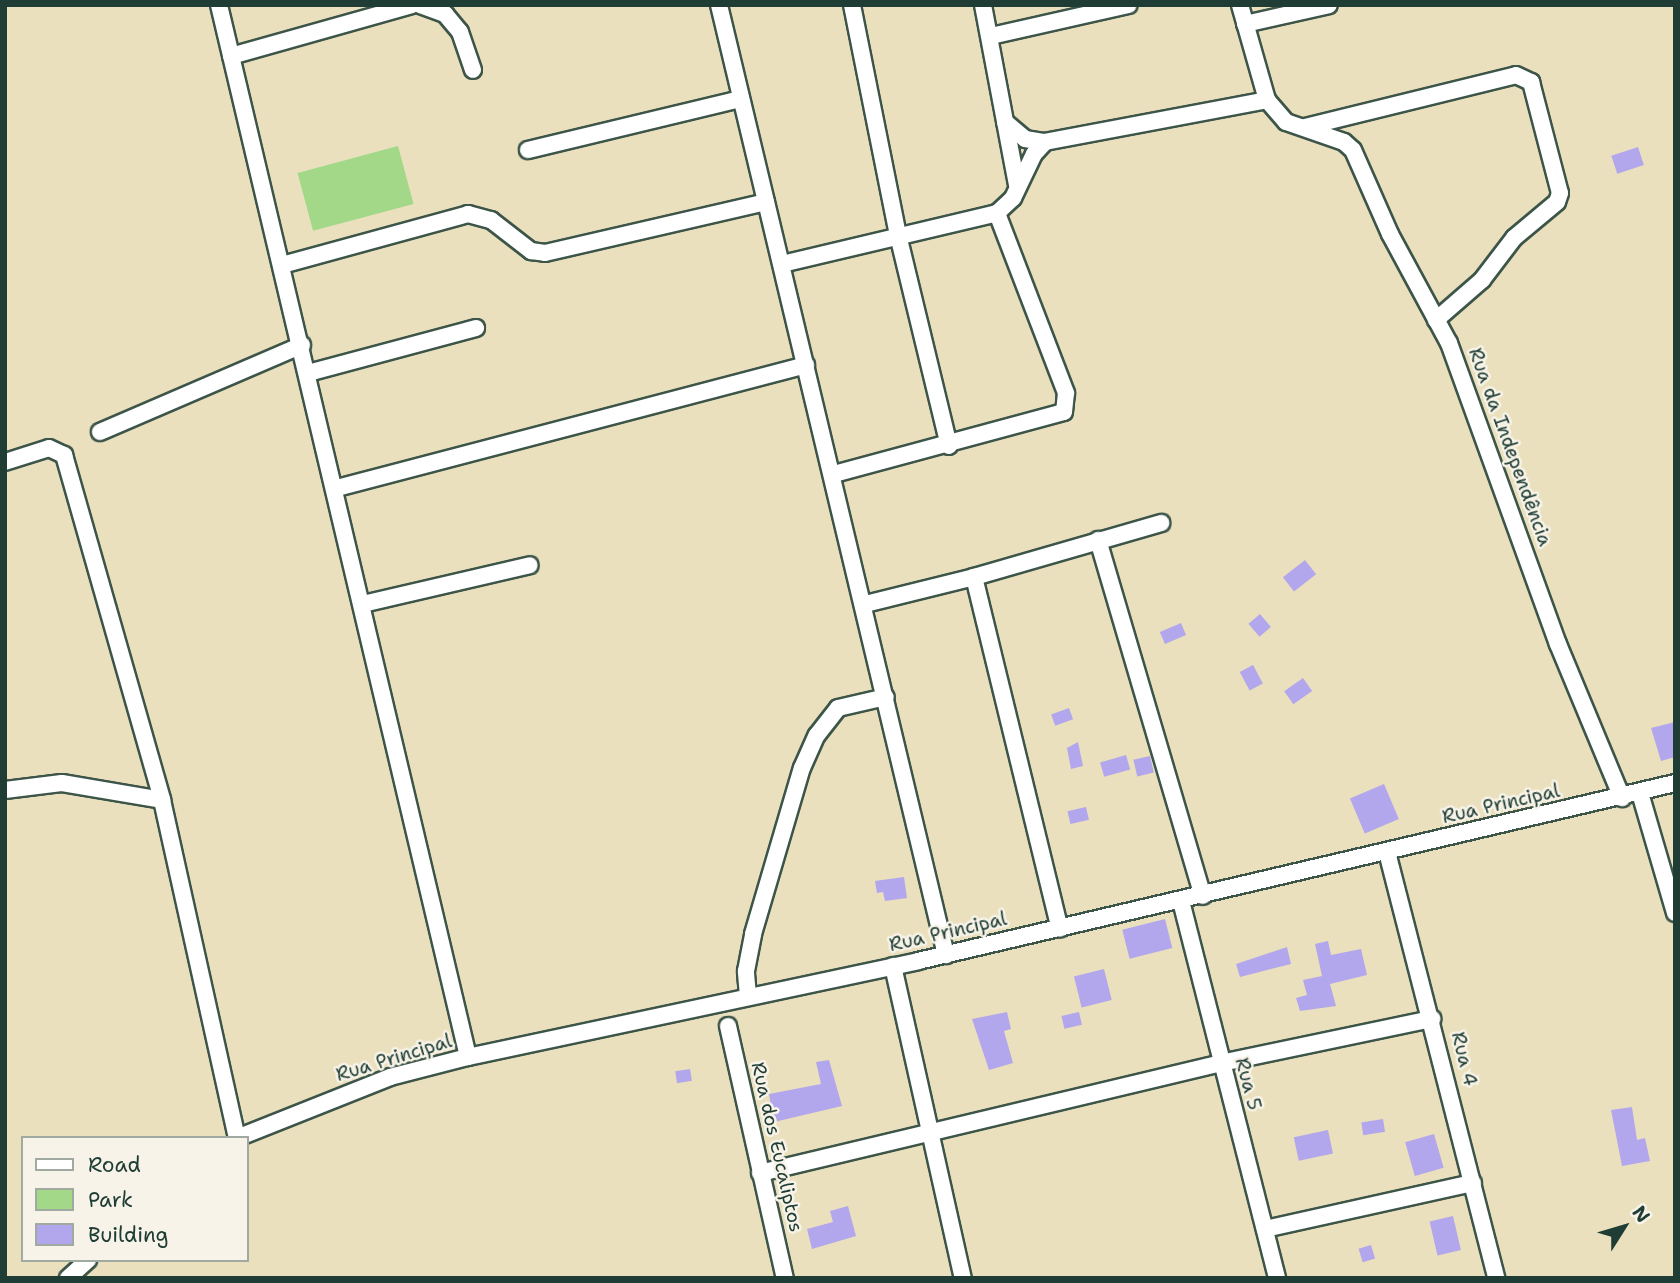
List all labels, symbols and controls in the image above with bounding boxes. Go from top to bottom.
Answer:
street label: Rua da Independência [1464,345,1556,549]
street label: Rua Principal [1440,779,1562,829]
street label: Rua Principal [887,907,1009,957]
street label: Rua Principal [333,1030,455,1086]
street label: Rua 4 [1446,1030,1482,1088]
street label: Rua 5 [1230,1055,1266,1113]
street label: Rua dos Eucaliptos [746,1060,808,1234]
legend [21,1136,248,1262]
text: Road [88,1151,141,1179]
text: Park [88,1186,133,1214]
north arrow [1589,1192,1659,1262]
text: N [1627,1201,1656,1228]
text: Building [88,1221,168,1249]

